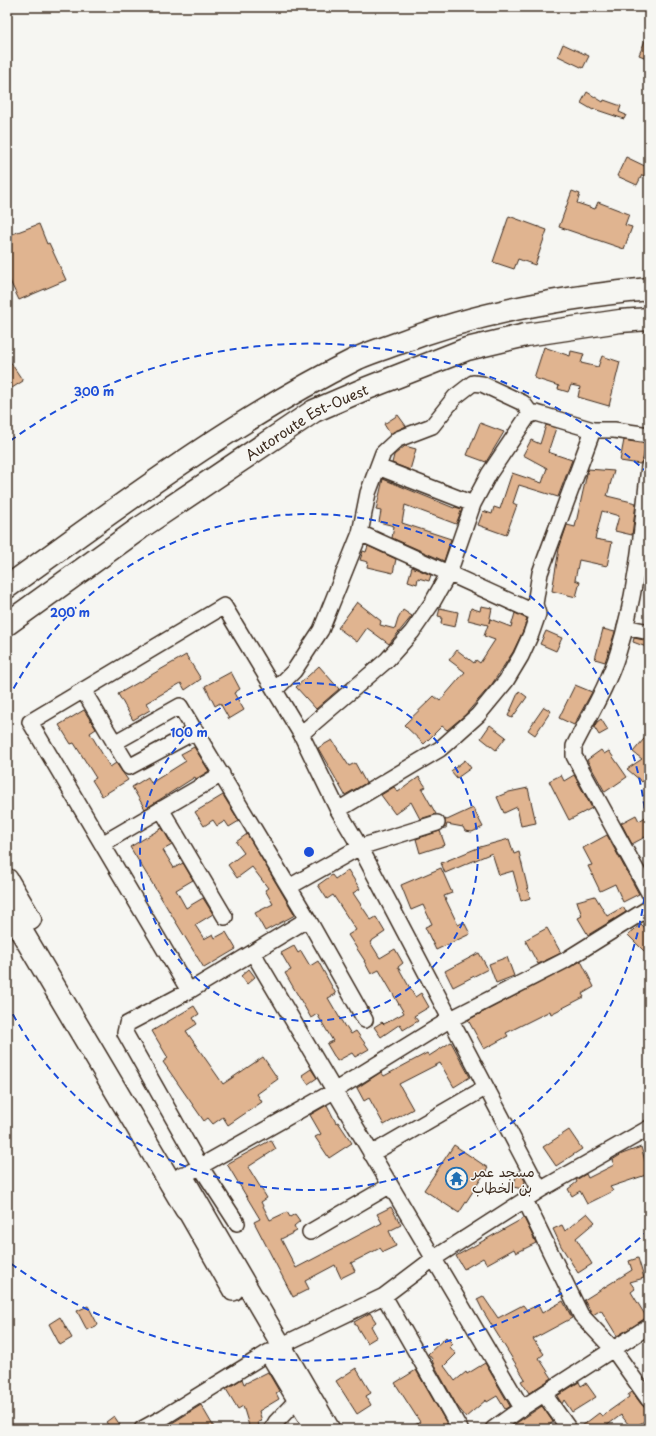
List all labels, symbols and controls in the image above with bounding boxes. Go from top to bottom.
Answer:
street label: Autoroute Est-Ouest [241,378,372,465]
text: 300 m [74,382,114,400]
text: 200 m [50,603,90,621]
text: 100 m [170,723,208,741]
centre of rings [302,845,316,859]
place label: مسجد عمر بن الخطاب [471,1161,535,1198]
temple icon: مسجد عمر بن الخطاب [444,1166,470,1192]

